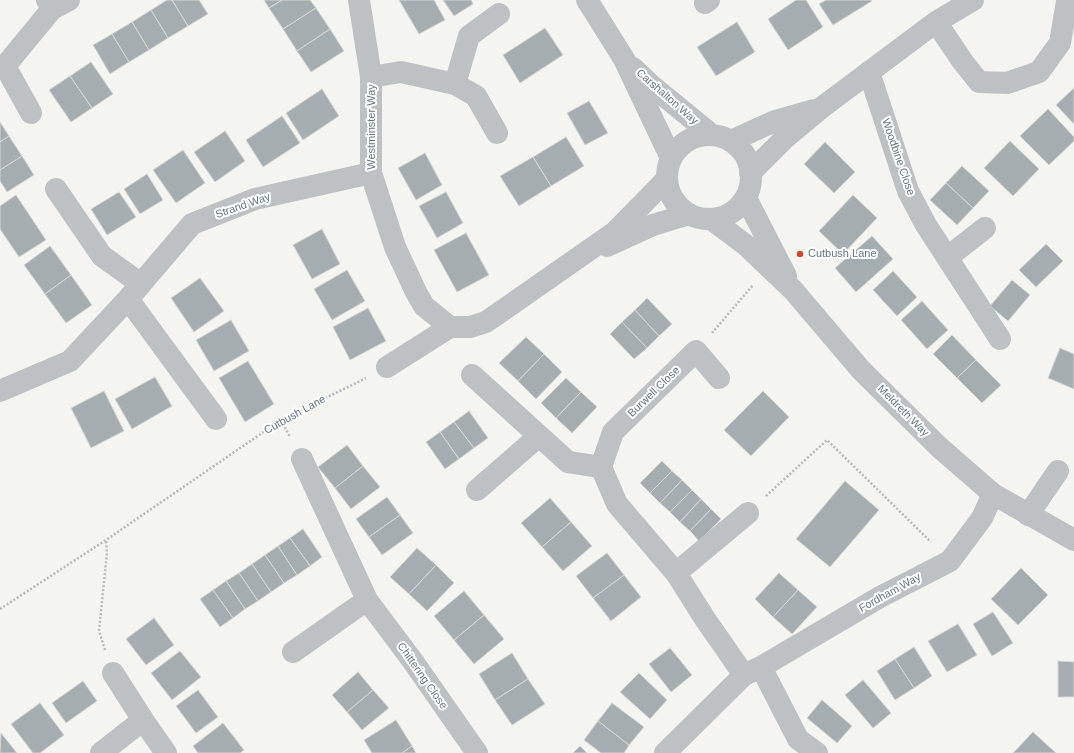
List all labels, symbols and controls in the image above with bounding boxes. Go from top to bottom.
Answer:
street label: Carshalton Way [633,66,701,128]
street label: Westminster Way [365,84,379,170]
street label: Woodbine Close [879,117,917,197]
street label: Strand Way [214,190,272,222]
place label: Cutbush Lane [808,247,876,261]
marker: Cutbush Lane [795,249,805,259]
street label: Burwell Close [625,364,683,420]
street label: Meldreth Way [874,382,932,440]
street label: Cutbush Lane [262,393,328,437]
street label: Fordham Way [857,571,923,615]
street label: Chittering Close [394,640,450,712]

